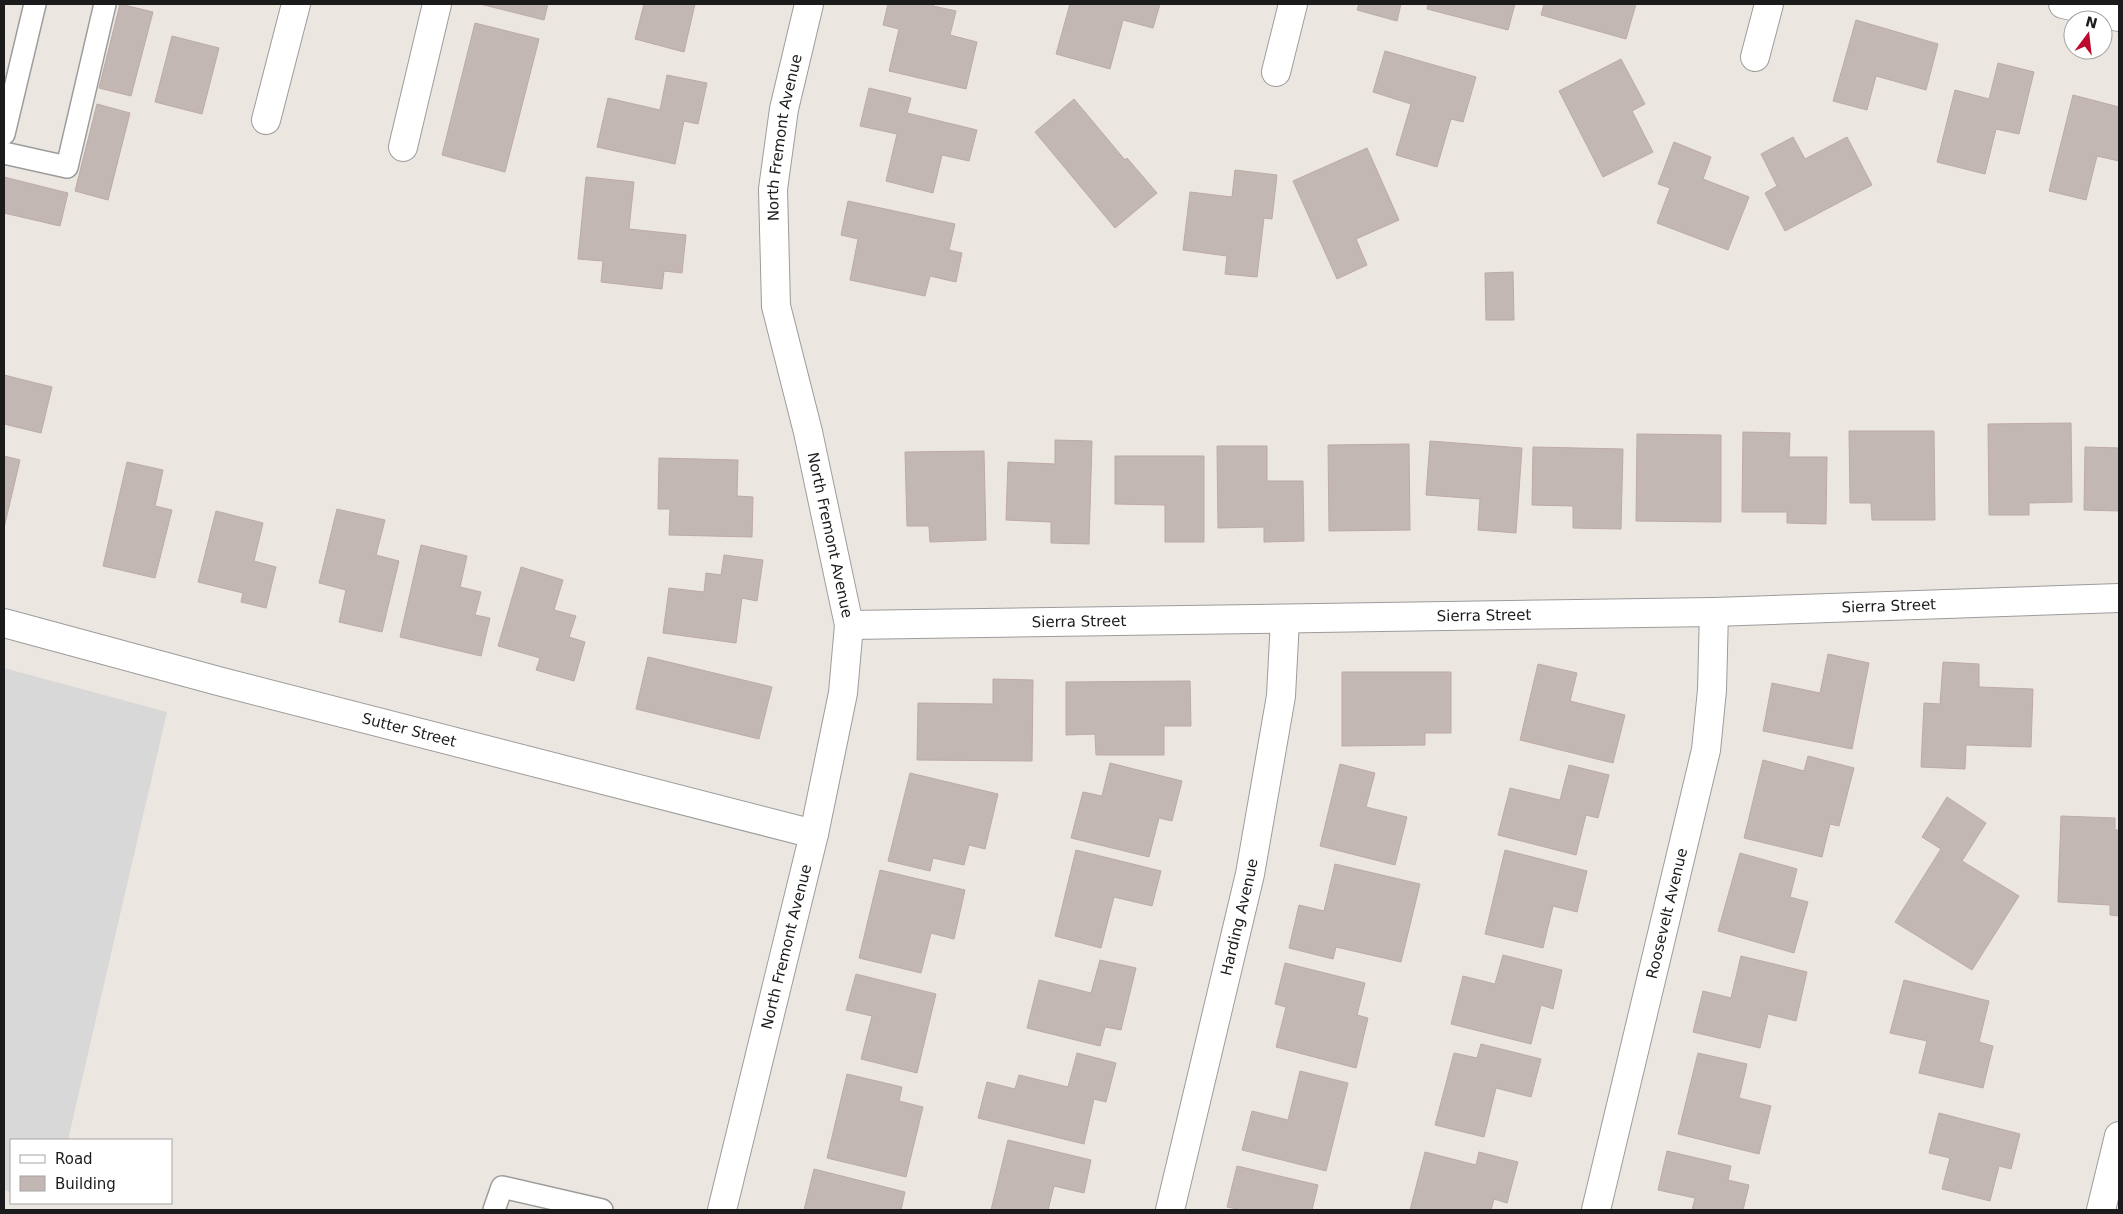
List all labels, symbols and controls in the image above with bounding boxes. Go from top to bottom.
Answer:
north arrow [2063,10,2113,60]
text: N [2084,13,2099,32]
street label: North Fremont Avenue [764,52,806,221]
street label: North Fremont Avenue [804,450,856,620]
street label: Sierra Street [1841,595,1937,617]
street label: Sierra Street [1436,606,1531,625]
street label: Sierra Street [1032,612,1127,631]
street label: Sutter Street [360,709,458,751]
street label: Roosevelt Avenue [1643,846,1691,981]
street label: Harding Avenue [1217,857,1262,977]
street label: North Fremont Avenue [758,862,815,1031]
legend [10,1139,172,1204]
text: Road [55,1150,93,1168]
text: Building [55,1175,116,1193]

